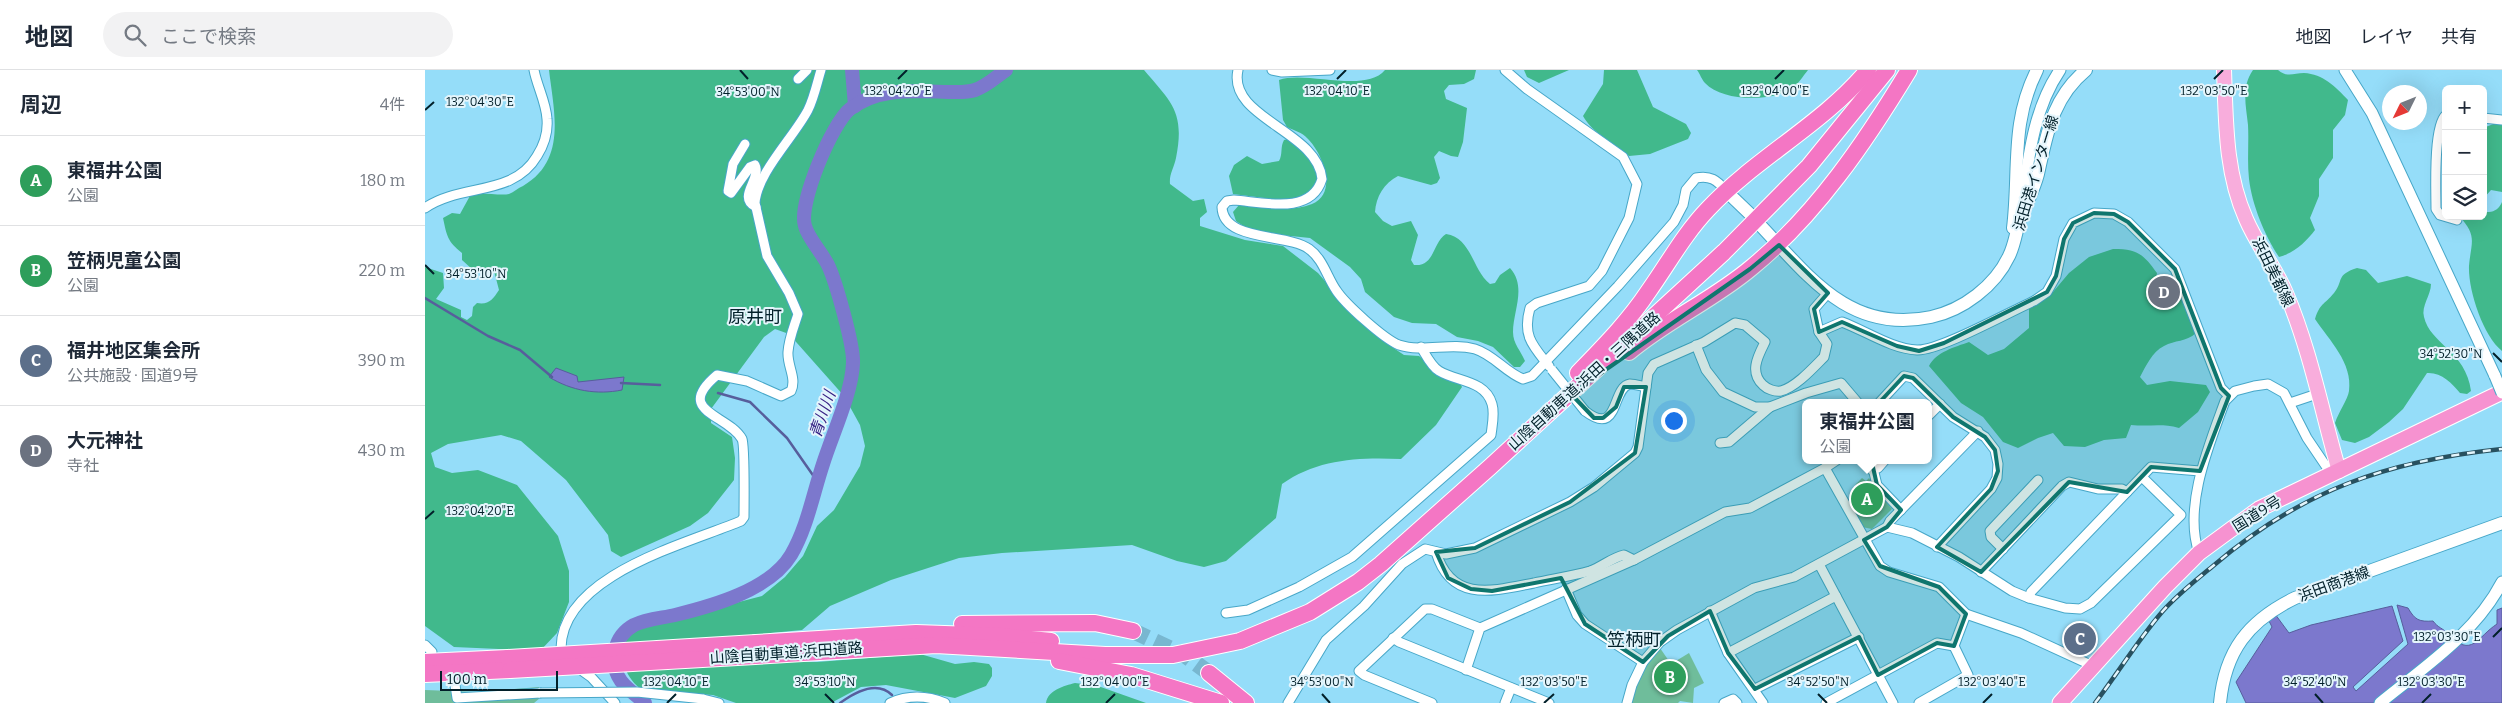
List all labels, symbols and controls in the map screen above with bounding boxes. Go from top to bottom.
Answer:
search box [103,12,453,57]
icon: search [121,21,149,49]
text: 地図 [25,23,73,51]
text: ここで検索 [161,25,256,48]
text: 地図 [2296,26,2332,48]
text: レイヤ [2360,26,2413,48]
text: 共有 [2441,26,2477,48]
text: 132°04'20"E [864,84,932,98]
text: 132°04'10"E [1304,84,1370,98]
text: 132°04'00"E [1741,84,1809,98]
text: 132°03'50"E [2181,84,2247,98]
text: 34°53'00"N [716,85,780,99]
north arrow [2382,85,2427,130]
map controls [2442,85,2487,220]
button: + [2442,85,2487,130]
text: 周辺 [20,92,62,118]
text: 4件 [380,95,405,114]
text: 132°04'30"E [446,95,514,109]
street label: 浜田港インター線 [2010,113,2062,233]
button: − [2442,130,2487,175]
text: 東福井公園 [67,159,162,182]
text: A [30,171,42,190]
text: 180 m [360,171,405,190]
button: layers [2442,175,2487,220]
text: 公園 [67,186,99,205]
street label: 浜田美都線 [2248,234,2298,310]
text: 笠柄児童公園 [67,249,181,272]
text: B [31,261,41,280]
text: 220 m [359,261,405,280]
text: 34°53'10"N [446,267,507,281]
pin: D [2148,273,2180,311]
text: 公園 [67,276,99,295]
district label: 原井町 [728,306,782,328]
street label: 山陰自動車道;浜田・三隅道路 [1504,308,1664,454]
text: 福井地区集会所 [67,339,200,362]
text: 34°52'30"N [2420,347,2483,361]
text: C [31,351,41,370]
text: 390 m [358,351,405,370]
text: 公共施設 · 国道9号 [67,366,198,385]
water label: 青川川 [806,386,840,440]
popup [1802,399,1932,464]
your location [1661,408,1687,434]
text: 東福井公園 [1819,410,1915,433]
text: 大元神社 [67,429,143,452]
text: 公園 [1819,437,1852,456]
text: D [30,441,42,460]
text: 430 m [358,441,405,460]
text: 寺社 [67,456,99,475]
pin: A [1851,480,1883,518]
street label: 国道9号 [2229,492,2285,536]
text: 132°04'20"E [446,504,514,518]
street label: 浜田商港線 [2296,563,2372,605]
pin: C [2064,620,2096,658]
district label: 笠柄町 [1607,629,1661,651]
text: 132°03'30"E [2413,630,2481,644]
street label: 山陰自動車道;浜田道路 [709,639,863,667]
pin: B [1654,658,1686,696]
scale bar [440,668,557,691]
text: 100 m [447,671,487,688]
text: 132°04'10"E [643,675,709,689]
text: 34°53'10"N [795,675,856,689]
text: 132°04'00"E [1081,675,1149,689]
text: 34°53'00"N [1290,675,1354,689]
text: 132°03'50"E [1521,675,1587,689]
text: 34°52'50"N [1787,675,1850,689]
text: 132°03'40"E [1958,675,2026,689]
text: 34°52'40"N [2283,675,2347,689]
text: 132°03'30"E [2397,675,2465,689]

